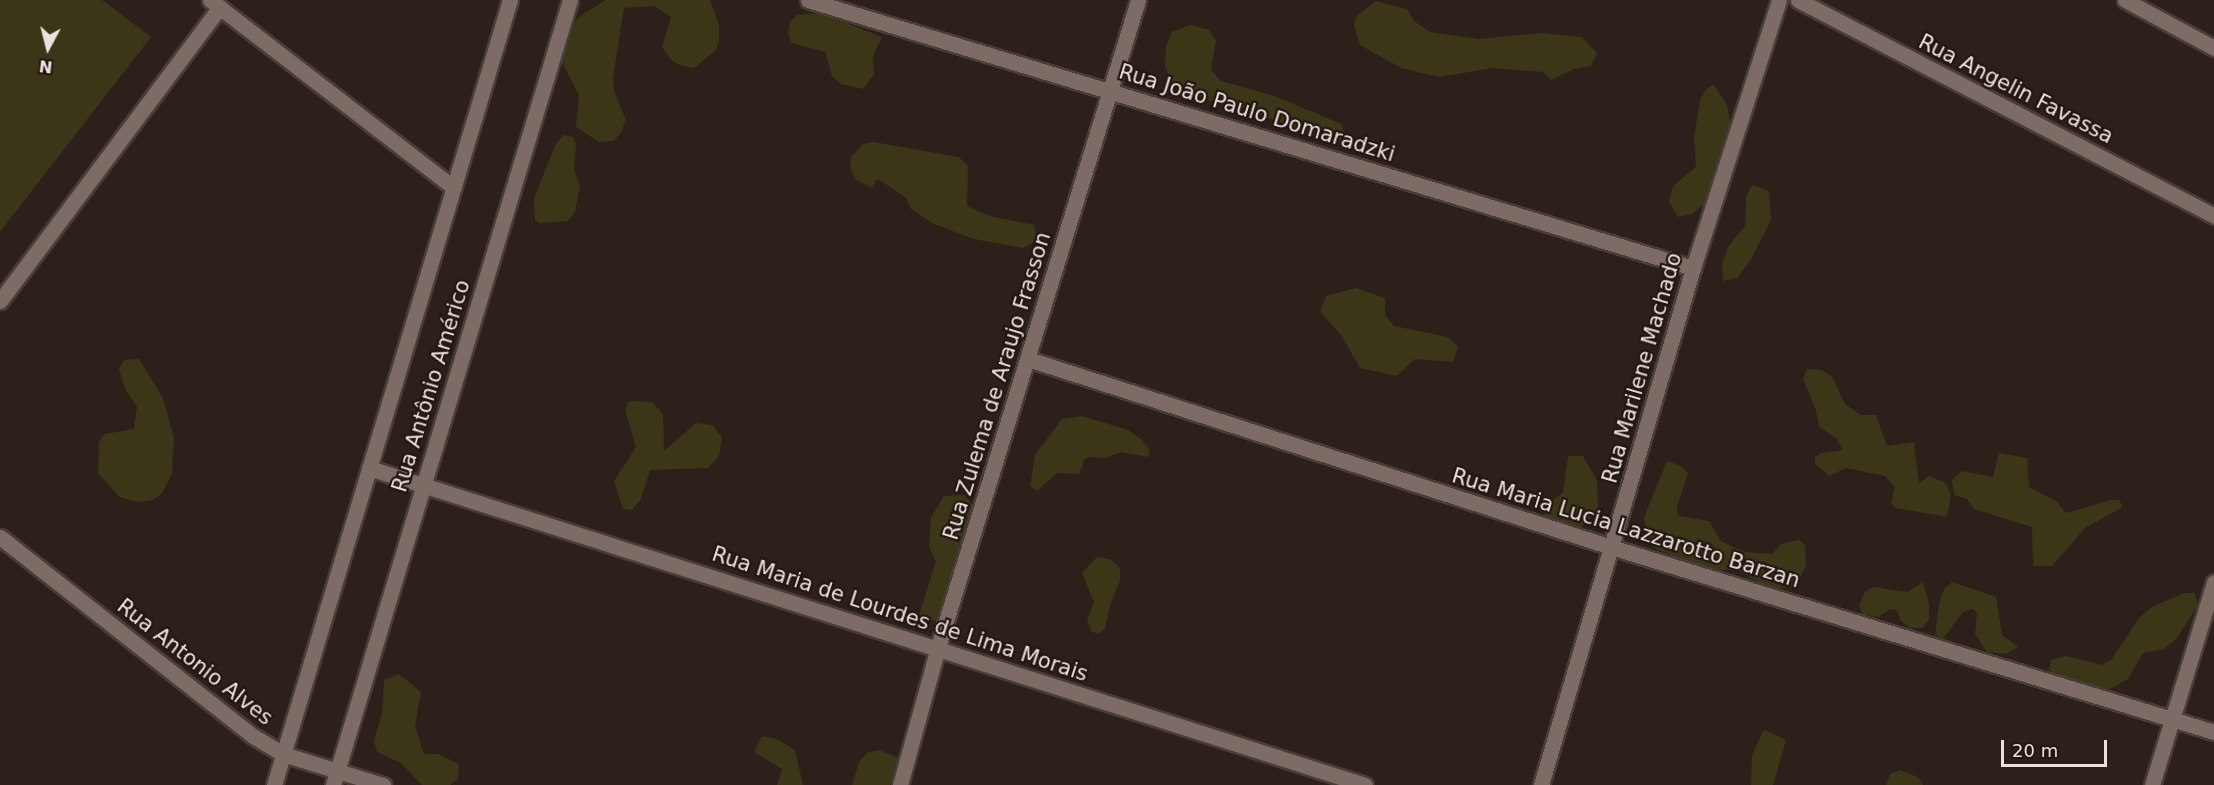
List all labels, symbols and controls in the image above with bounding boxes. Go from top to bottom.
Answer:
north arrow [18,18,78,78]
street label: Rua Angelin Favassa [1914,29,2118,149]
text: N [38,56,54,77]
street label: Rua João Paulo Domaradzki [1116,59,1398,167]
street label: Rua Zulema de Araujo Frasson [938,229,1056,543]
street label: Rua Marilene Machado [1597,250,1687,486]
street label: Rua Antônio Américo [387,277,475,495]
street label: Rua Maria Lucia Lazzarotto Barzan [1449,463,1803,593]
street label: Rua Maria de Lourdes de Lima Morais [709,541,1091,687]
street label: Rua Antonio Alves [112,593,278,731]
scale bar [2004,728,2110,766]
text: 20 m [2012,740,2058,761]

